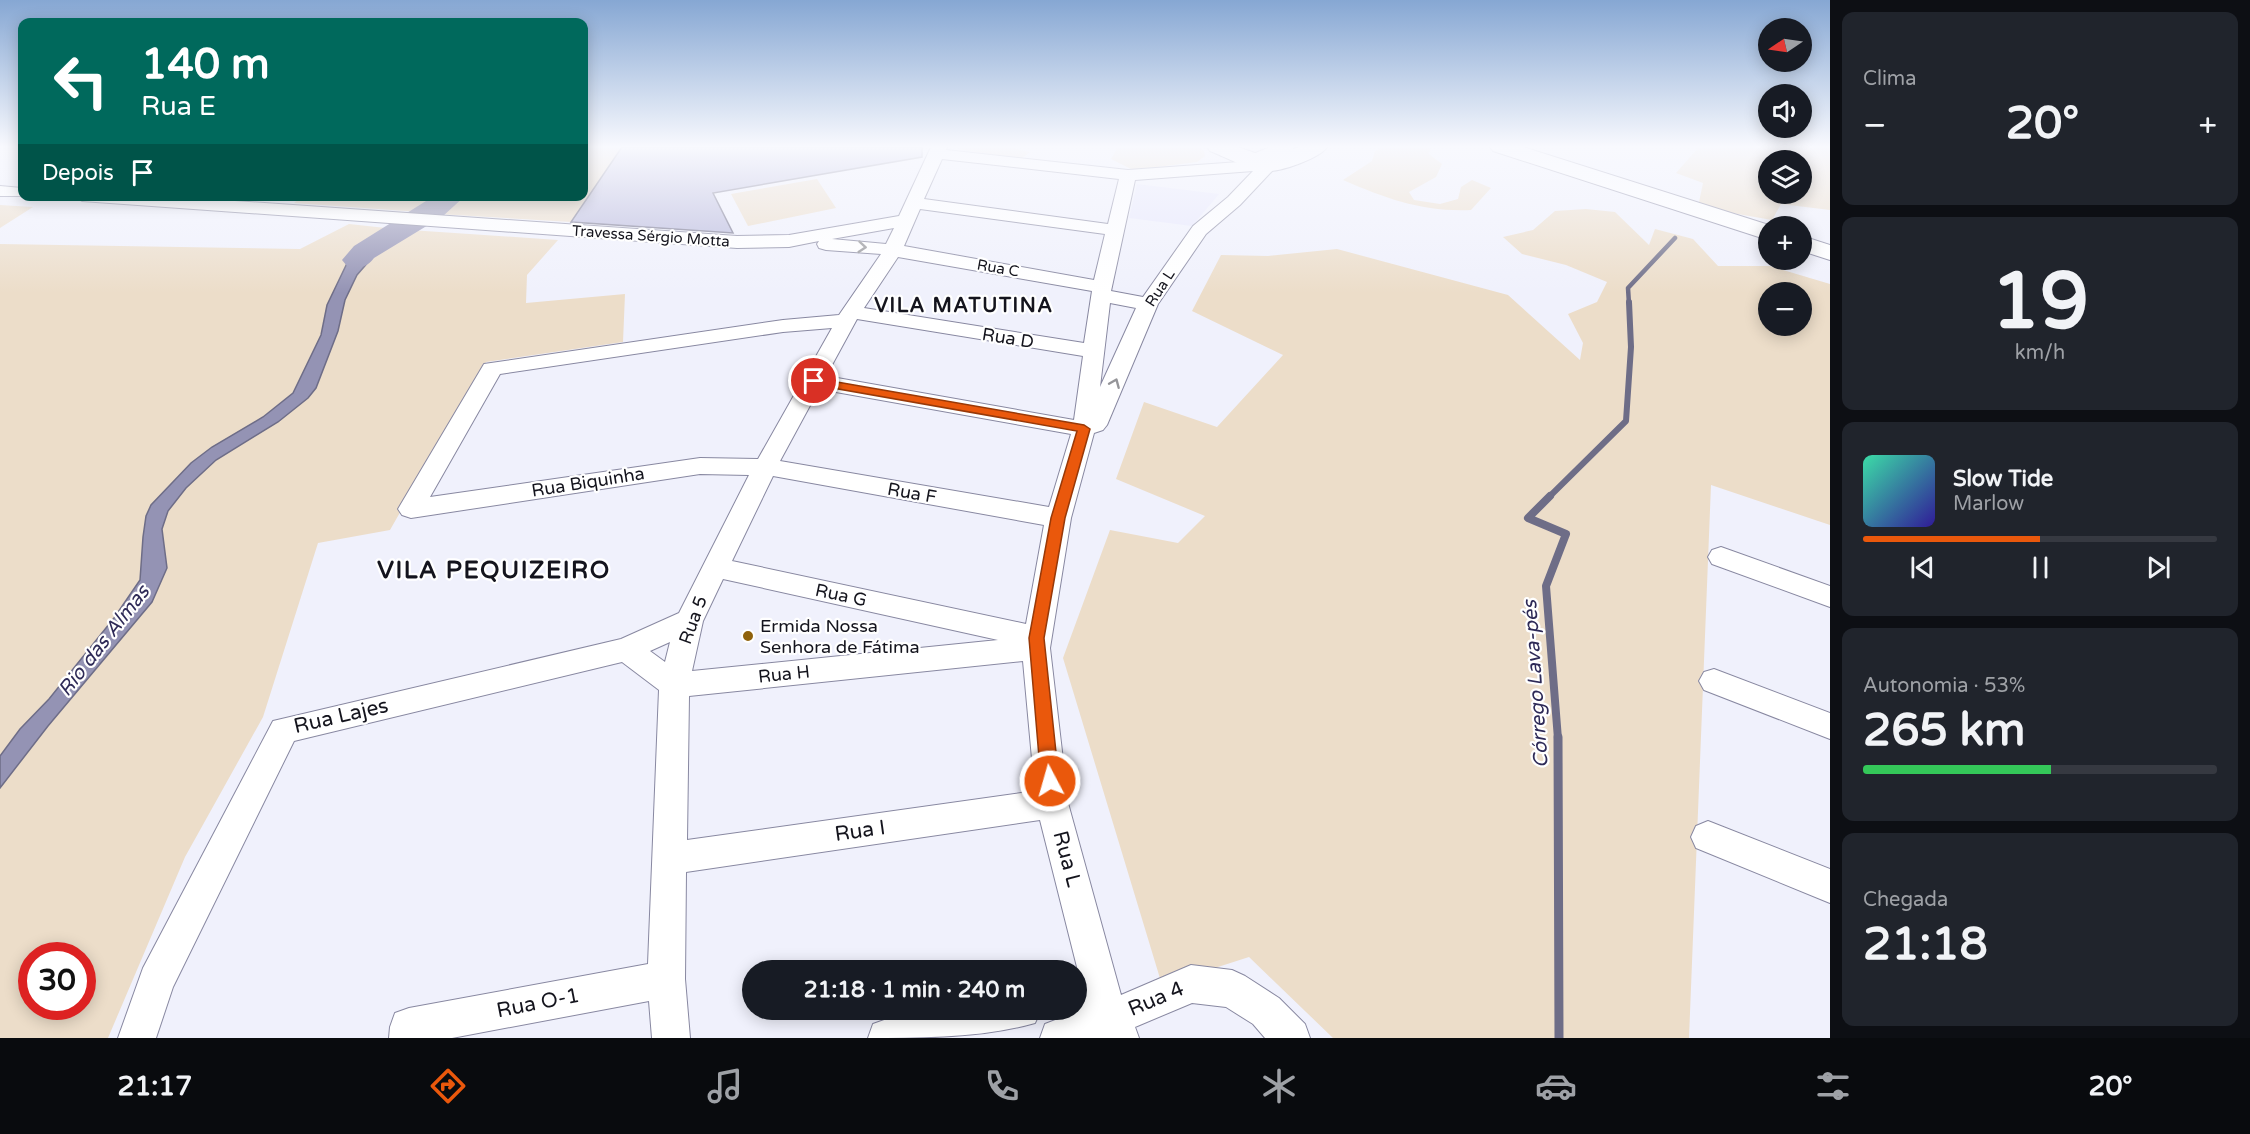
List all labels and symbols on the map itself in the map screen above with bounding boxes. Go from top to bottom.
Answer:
north arrow [1758,18,1812,72]
street label: Travessa Sérgio Motta [572,222,730,250]
one-way arrow [858,240,867,253]
street label: Rua C [975,255,1021,281]
street label: Rua L [1141,266,1179,310]
district label: VILA MATUTINA [874,294,1054,318]
street label: Rua D [981,323,1035,353]
pin [788,355,839,406]
one-way arrow [1108,378,1120,389]
street label: Rua Biquinha [530,462,646,502]
street label: Rua F [886,478,938,508]
district label: VILA PEQUIZEIRO [377,556,611,585]
street label: Rua G [813,579,869,611]
water label: Rio das Almas [53,580,156,701]
street label: Rua 5 [674,593,712,647]
water label: Córrego Lava-pés [1518,598,1554,769]
place label: Ermida Nossa Senhora de Fátima [760,615,920,658]
marker: Ermida Nossa Senhora de Fátima [741,629,755,643]
street label: Rua H [757,660,811,688]
street label: Rua Lajes [291,693,391,739]
position arrow [1018,749,1082,813]
street label: Rua I [833,815,887,847]
street label: Rua L [1048,828,1086,890]
speed limit sign: 30 [18,942,96,1020]
street label: Rua 4 [1124,976,1188,1022]
street label: Rua O-1 [494,983,582,1023]

